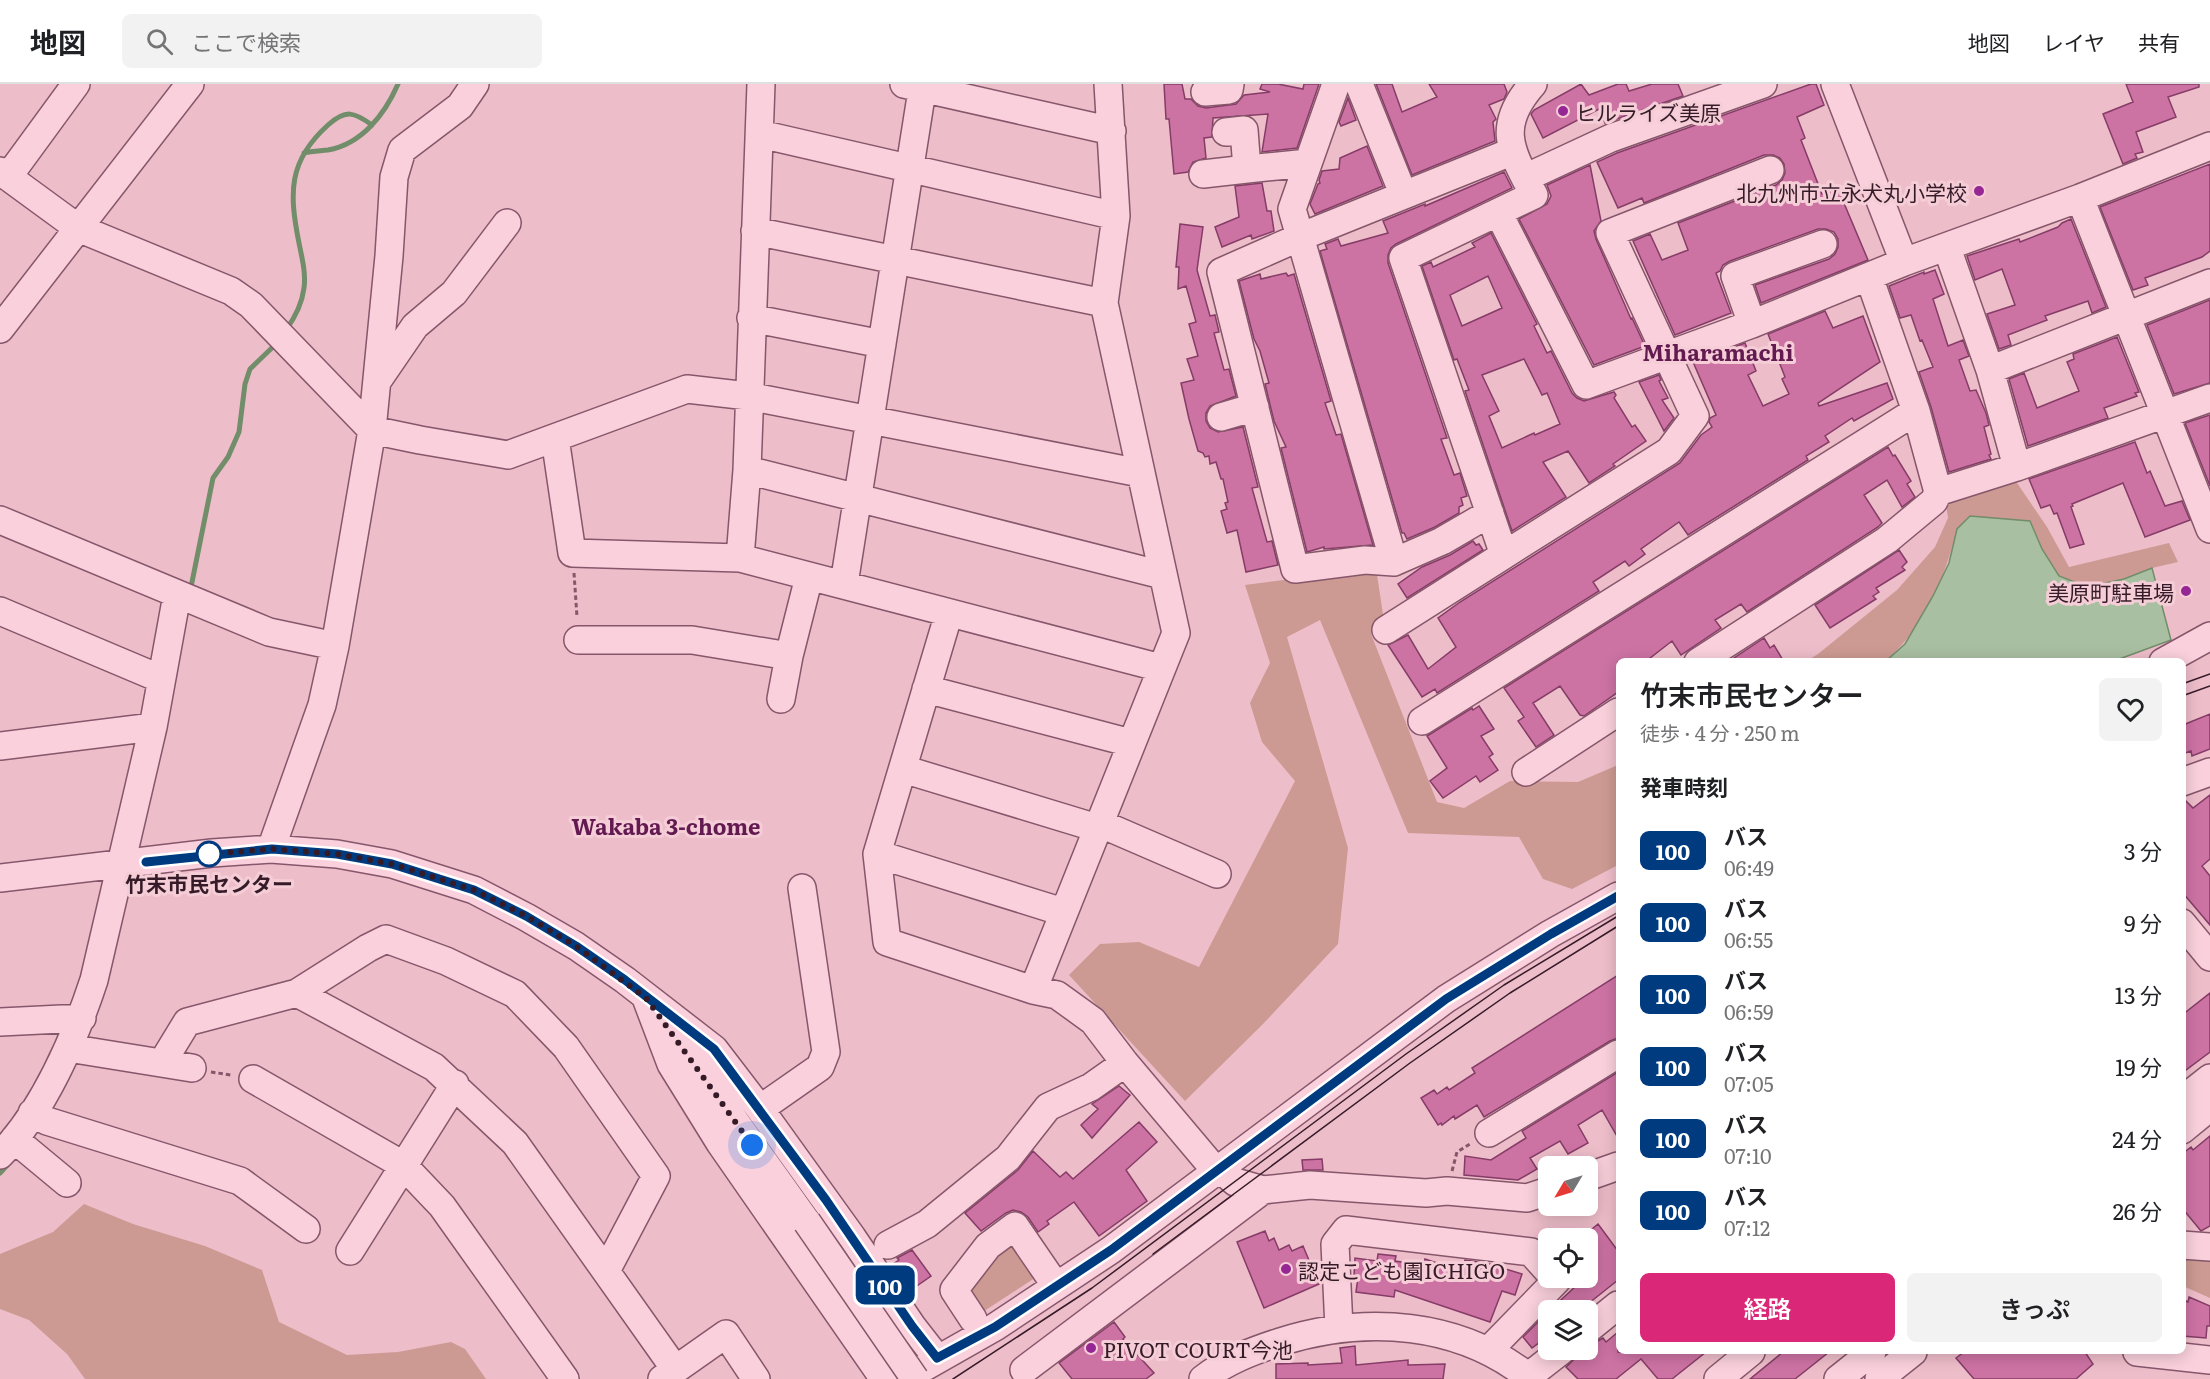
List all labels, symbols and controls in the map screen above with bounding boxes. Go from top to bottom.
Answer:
search box [122,14,542,68]
text: 地図 [30,20,86,62]
icon: search [143,25,176,58]
text: ここで検索 [191,25,301,58]
text: 地図 [1968,26,2010,57]
text: レイヤ [2043,26,2105,57]
text: 共有 [2138,26,2180,57]
place label: ヒルライズ美原 [1575,96,1721,127]
marker: ヒルライズ美原 [1556,104,1570,118]
place label: 北九州市立永犬丸小学校 [1736,176,1967,207]
marker: 北九州市立永犬丸小学校 [1972,184,1986,198]
district label: Miharamachi [1642,335,1794,368]
place label: 美原町駐車場 [2048,576,2174,607]
marker: 美原町駐車場 [2179,584,2193,598]
text: 竹末市民センター [1640,673,1864,715]
button: heart [2099,678,2162,741]
text: 徒歩 · 4 分 · 250 m [1640,717,1800,747]
text: 発車時刻 [1640,770,1728,803]
district label: Wakaba 3-chome [571,809,761,842]
text: バス [1724,819,1768,852]
text: 3 分 [2124,834,2162,867]
text: 100 [1656,835,1690,866]
marker: 竹末市民センター [196,841,222,867]
text: 06:49 [1724,852,1774,882]
place label: 竹末市民センター [125,867,293,898]
text: バス [1724,891,1768,924]
text: 9 分 [2124,906,2162,939]
text: 100 [1656,907,1690,938]
text: 06:55 [1724,924,1773,954]
text: バス [1724,963,1768,996]
text: 13 分 [2115,978,2162,1011]
text: 100 [1656,979,1690,1010]
text: 06:59 [1724,996,1774,1026]
text: バス [1724,1035,1768,1068]
text: 19 分 [2115,1050,2162,1083]
text: 100 [1656,1051,1690,1082]
text: 07:05 [1724,1068,1774,1098]
text: バス [1724,1107,1768,1140]
text: 24 分 [2112,1122,2162,1155]
text: 100 [1656,1123,1690,1154]
your location [737,1130,767,1160]
text: 07:10 [1724,1140,1772,1170]
north arrow [1538,1156,1598,1216]
map controls [1538,1156,1598,1360]
text: バス [1724,1179,1768,1212]
text: 26 分 [2113,1194,2162,1227]
text: 100 [1656,1195,1690,1226]
text: 07:12 [1724,1212,1770,1242]
button: locate [1538,1228,1598,1288]
place label: 認定こども園ICHIGO [1298,1254,1505,1285]
marker: 認定こども園ICHIGO [1279,1262,1293,1276]
line badge: 100 [850,1266,920,1304]
text: 100 [868,1270,902,1301]
button: 経路 [1640,1273,1895,1342]
button: きっぷ [1907,1273,2162,1342]
button: layers [1538,1300,1598,1360]
place label: PIVOT COURT今池 [1103,1333,1293,1364]
marker: PIVOT COURT今池 [1084,1341,1098,1355]

